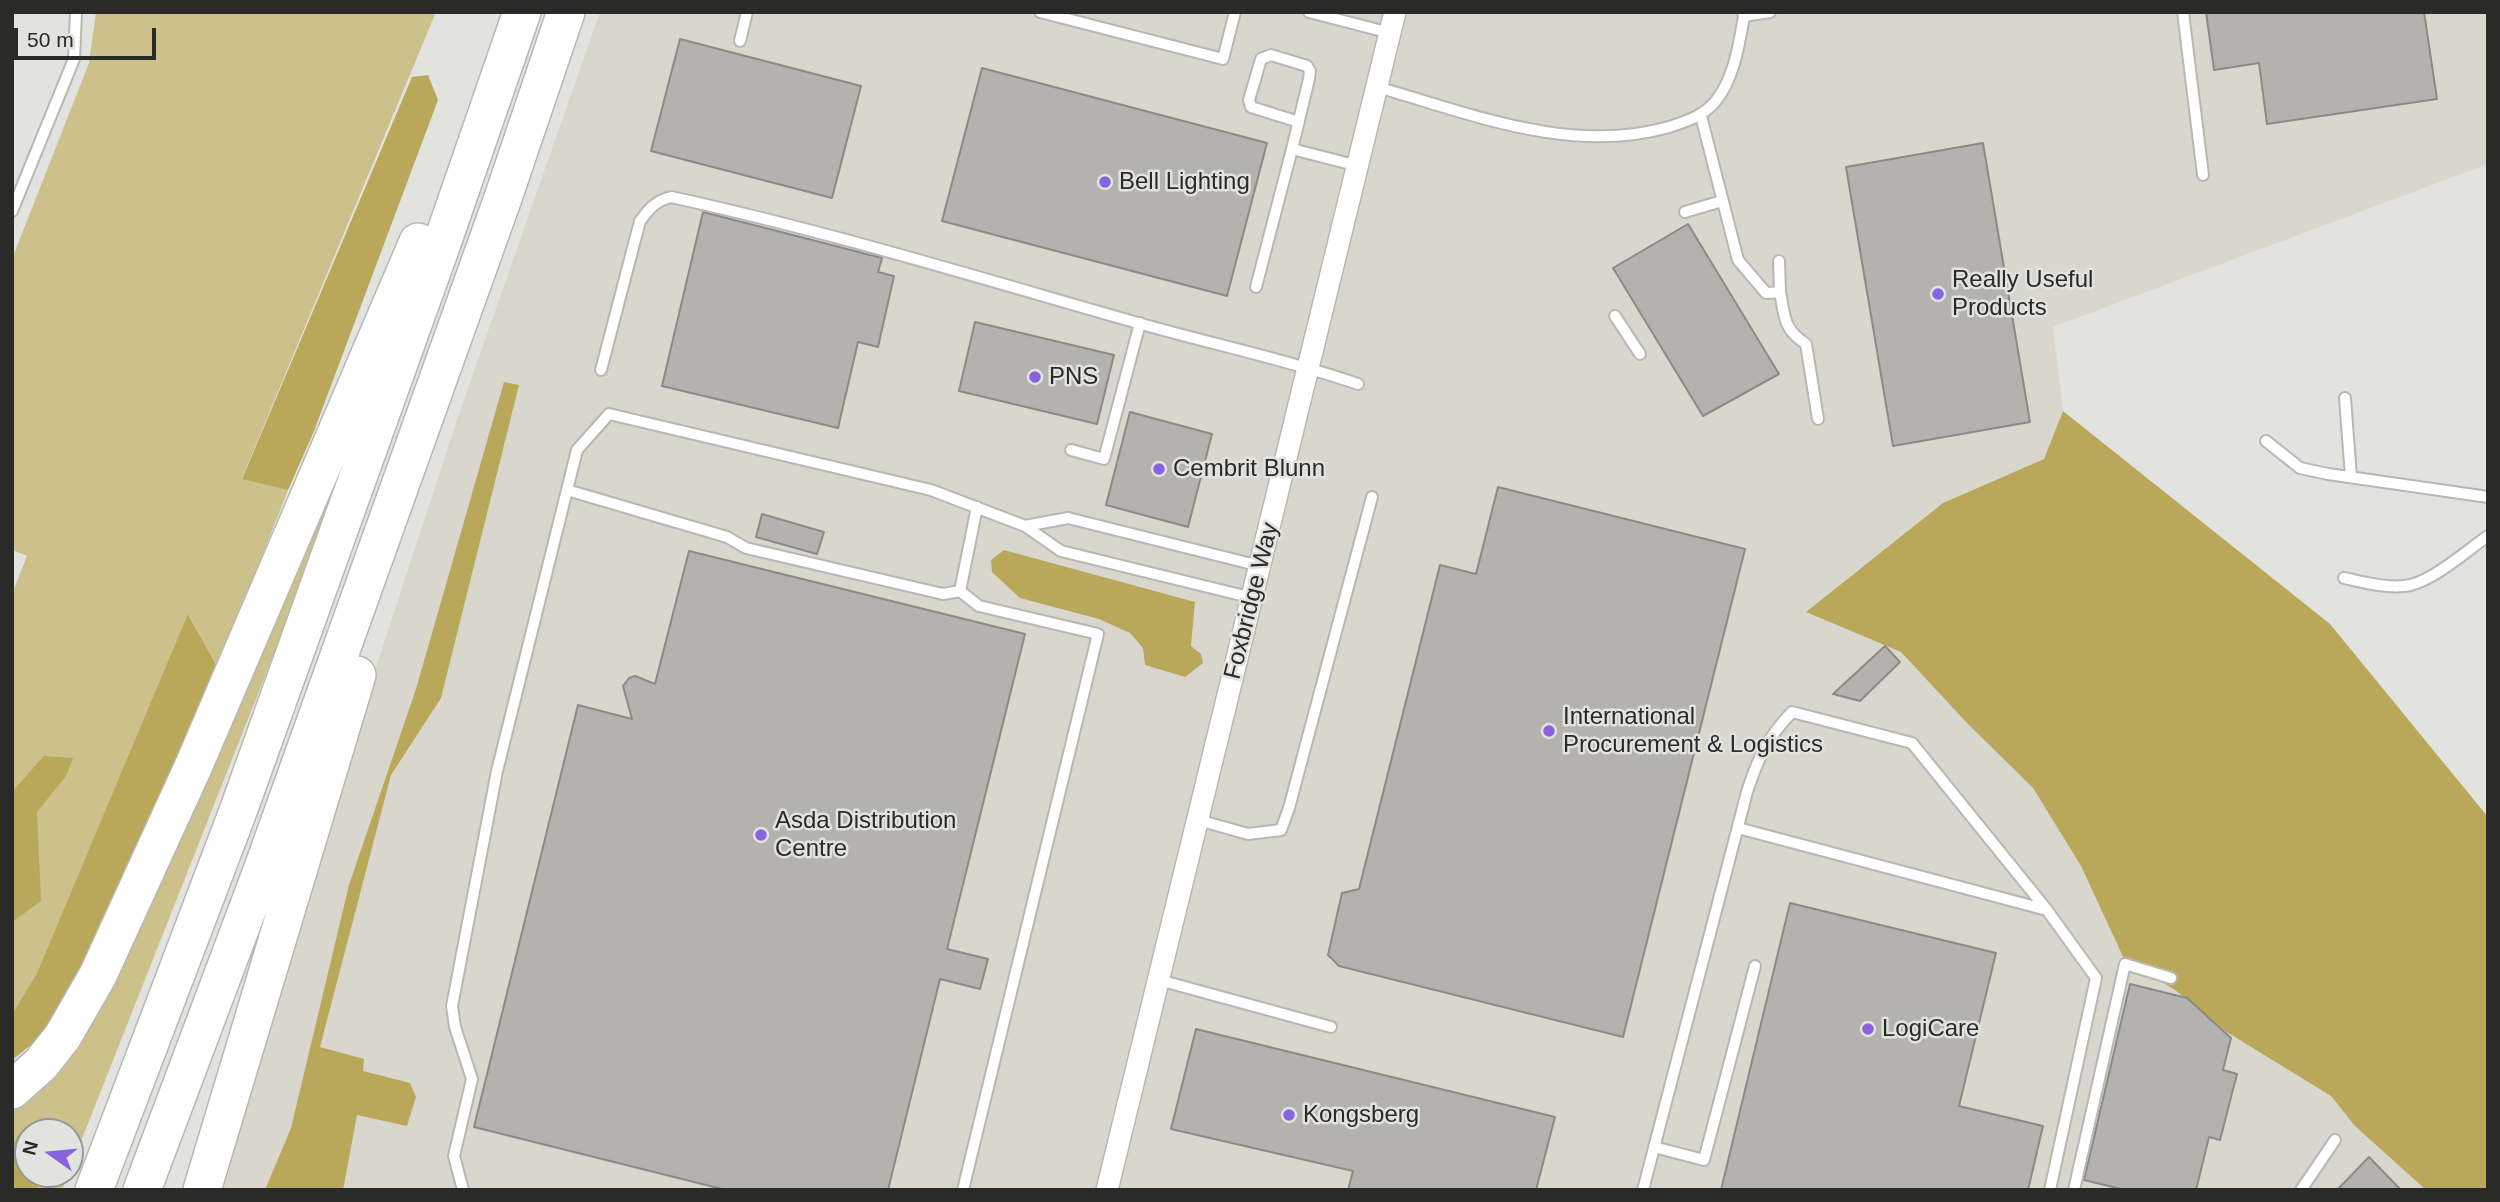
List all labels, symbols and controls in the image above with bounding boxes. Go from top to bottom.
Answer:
scale bar [18,14,159,58]
text: 50 m [27,28,74,51]
place label: Bell Lighting [1119,168,1250,196]
marker: Bell Lighting [1097,174,1113,190]
place label: Really Useful Products [1952,266,2093,322]
marker: Really Useful Products [1930,286,1946,302]
place label: PNS [1049,363,1098,391]
marker: PNS [1027,369,1043,385]
place label: Cembrit Blunn [1173,455,1325,483]
marker: Cembrit Blunn [1151,461,1167,477]
street label: Foxbridge Way [1219,520,1285,682]
place label: International Procurement & Logistics [1563,703,1823,759]
marker: International Procurement & Logistics [1541,723,1557,739]
place label: Asda Distribution Centre [775,807,956,863]
marker: Asda Distribution Centre [753,827,769,843]
place label: LogiCare [1882,1015,1979,1043]
marker: LogiCare [1860,1021,1876,1037]
place label: Kongsberg [1303,1101,1419,1129]
marker: Kongsberg [1281,1107,1297,1123]
north arrow [14,1118,84,1188]
text: N [18,1139,42,1157]

